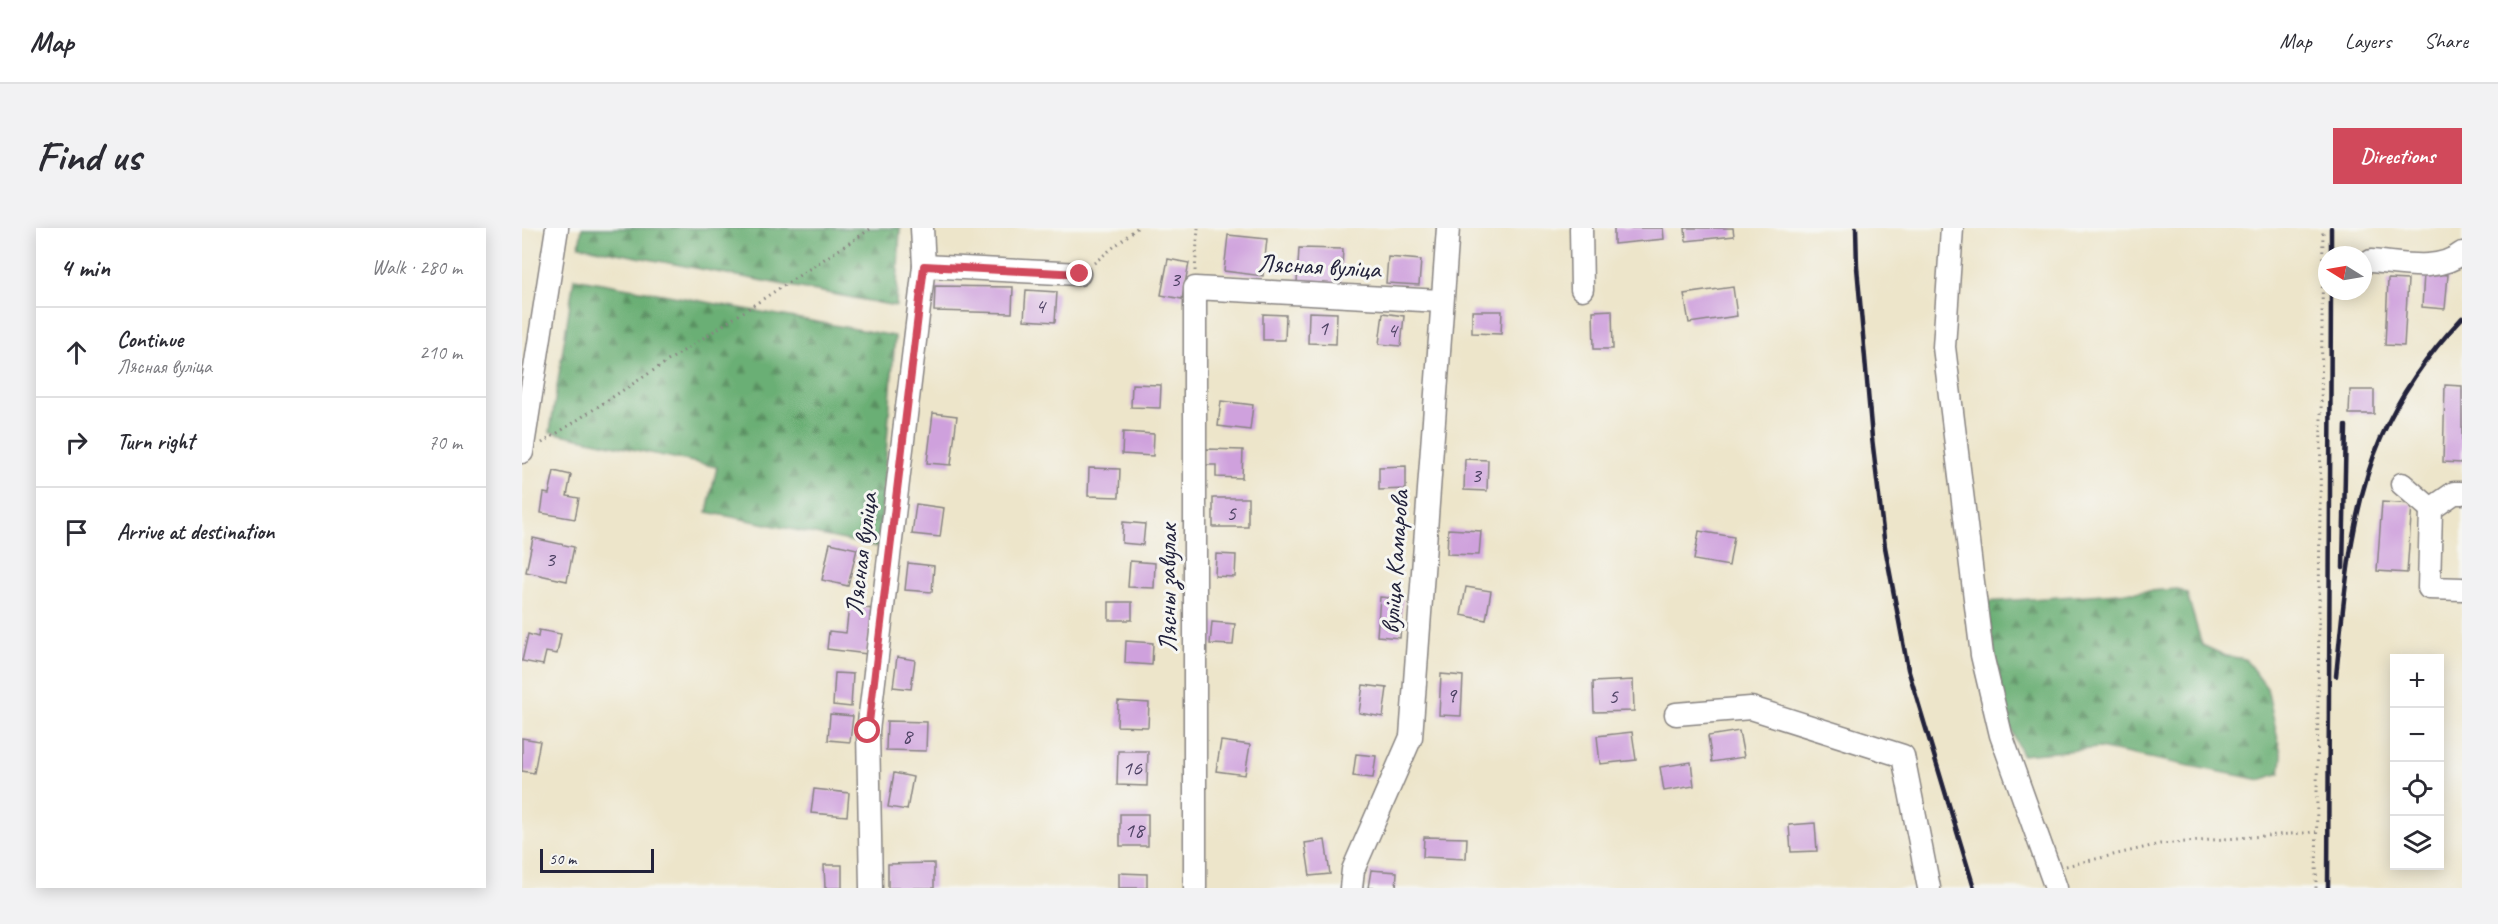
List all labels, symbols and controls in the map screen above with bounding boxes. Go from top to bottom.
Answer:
text: Map [30,24,73,59]
text: Map [2279,28,2312,54]
text: Layers [2345,28,2391,54]
text: Share [2424,28,2468,54]
button: Directions [2333,128,2462,184]
text: Find us [36,130,141,183]
street label: Лясная вуліца [1257,246,1383,286]
north arrow [2318,246,2372,300]
text: 4 min [60,251,110,284]
text: Walk · 280 m [372,255,462,280]
route end [1066,260,1092,286]
house number: 3 [1170,265,1182,293]
house number: 4 [1035,292,1047,320]
house number: 1 [1318,314,1329,342]
house number: 4 [1387,316,1399,344]
text: Continue [117,326,183,354]
icon: ahead [60,336,93,369]
text: 210 m [419,340,462,365]
text: Лясная вуліца [117,354,212,379]
icon: right [60,426,93,459]
text: Turn right [117,428,194,456]
text: 70 m [428,430,462,455]
house number: 3 [1471,461,1483,489]
street label: вуліца Камарова [1374,487,1417,635]
street label: Лясная вуліца [837,489,885,617]
house number: 5 [1226,499,1237,527]
icon: arrive [60,516,93,549]
text: Arrive at destination [117,518,274,546]
street label: Лясны завулак [1151,521,1185,652]
house number: 3 [545,545,557,573]
map controls [2390,654,2444,870]
button: + [2390,654,2444,708]
house number: 9 [1446,681,1458,709]
house number: 5 [1608,682,1619,710]
button: − [2390,708,2444,762]
route start [854,717,880,743]
house number: 8 [902,722,914,750]
house number: 16 [1122,754,1143,782]
button: locate [2390,762,2444,816]
house number: 18 [1124,816,1146,844]
button: layers [2390,816,2444,870]
scale bar [540,846,654,874]
text: 50 m [549,849,576,869]

